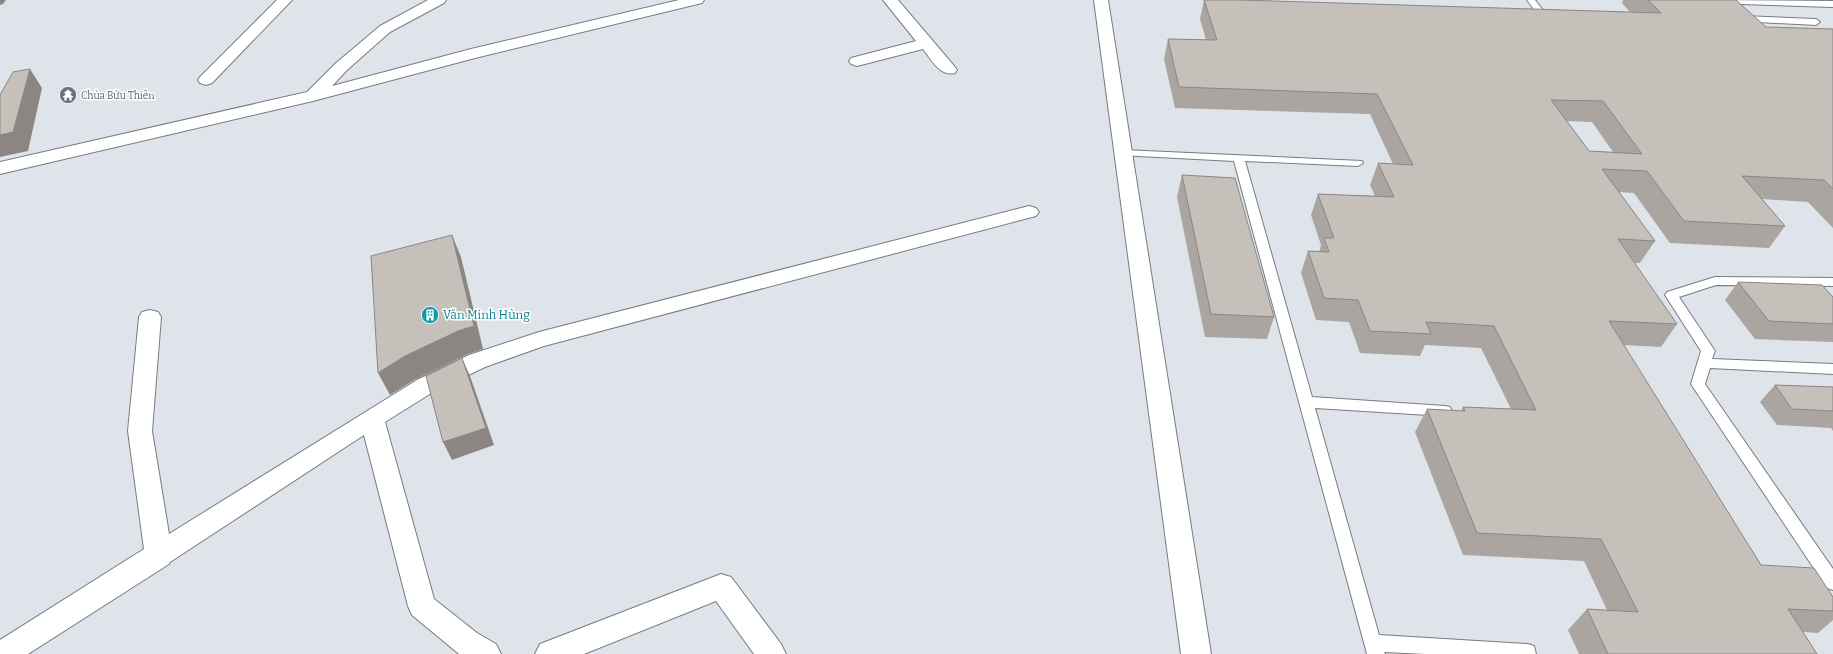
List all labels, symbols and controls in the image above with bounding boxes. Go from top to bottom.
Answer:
temple icon: Chùa Bửu Thiên [58,85,78,105]
place label: Chùa Bửu Thiên [81,89,155,102]
building icon: Văn Minh Hùng [420,305,440,325]
place label: Văn Minh Hùng [443,308,530,322]

